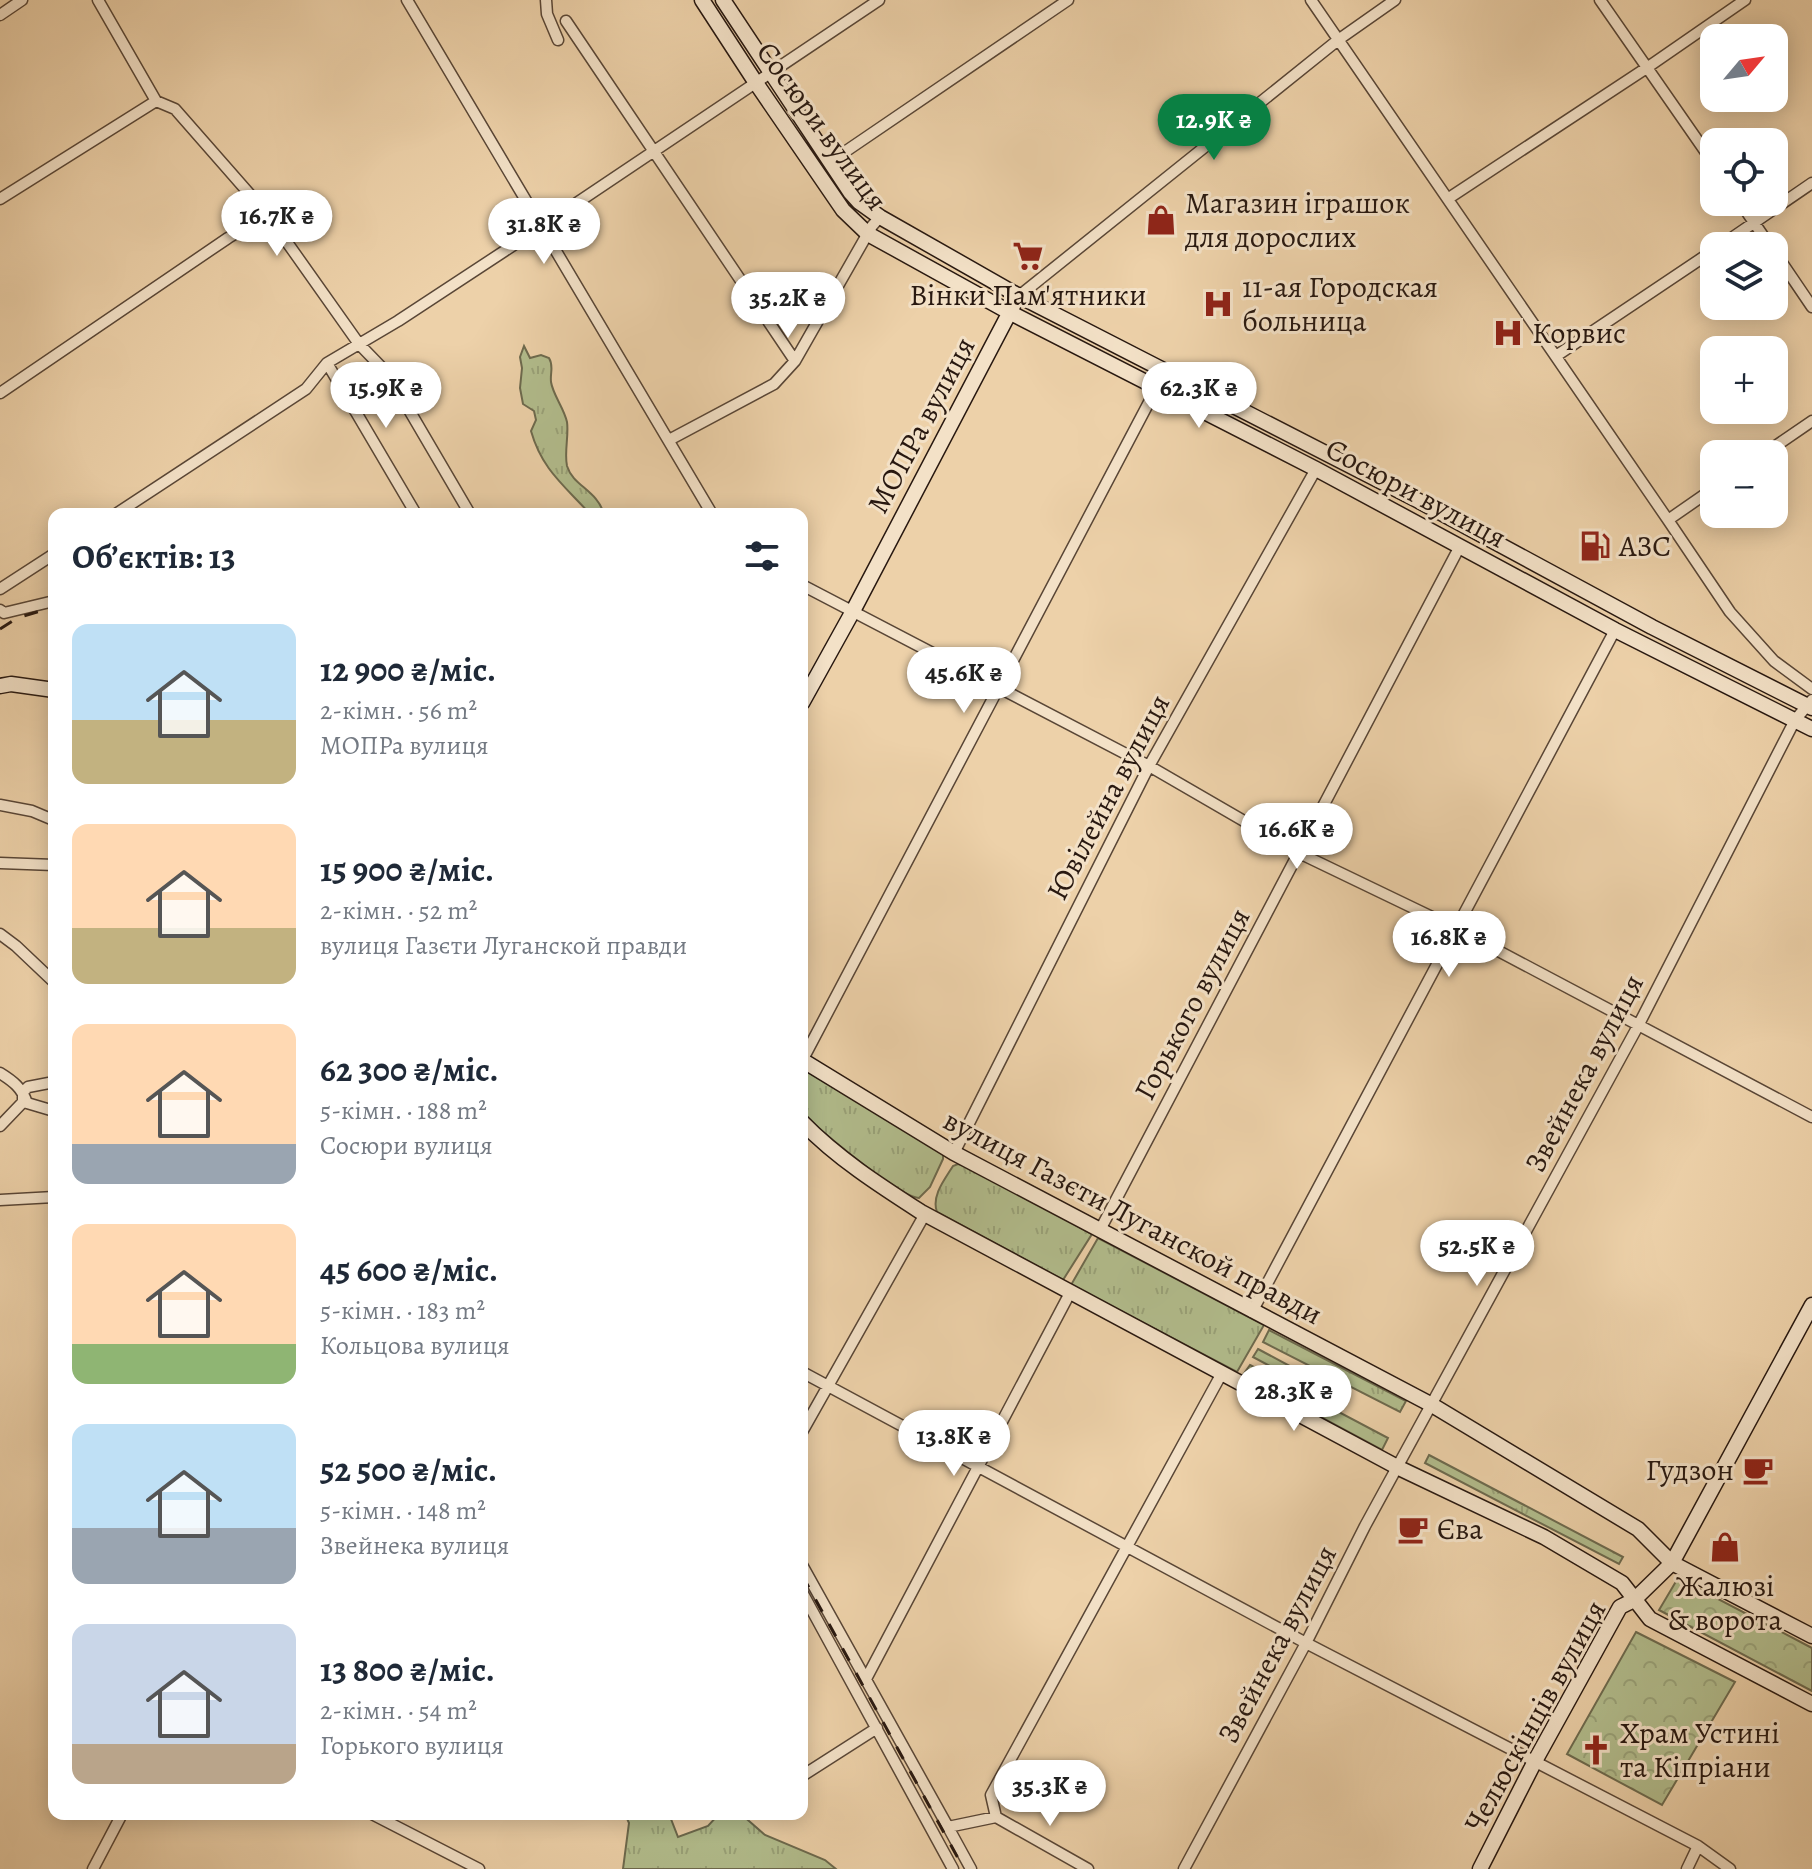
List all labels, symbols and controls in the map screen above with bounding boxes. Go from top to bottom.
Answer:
north arrow [1700,24,1788,112]
map controls [1700,24,1788,528]
street label: Сосюри вулиця [747,34,897,218]
pin: 12.9K ₴ [1140,94,1288,162]
text: 12.9K ₴ [1176,102,1252,137]
button: locate [1700,128,1788,216]
place label: Магазин іграшок для дорослих [1184,183,1410,257]
pin: 16.7K ₴ [203,190,351,258]
text: 16.7K ₴ [239,198,315,233]
pin: 31.8K ₴ [470,198,618,266]
shop icon: Магазин іграшок для дорослих [1144,203,1178,237]
text: 31.8K ₴ [506,206,582,241]
button: layers [1700,232,1788,320]
supermarket icon: Вінки Пам'ятники [1011,239,1045,273]
place label: 11-ая Городская больница [1242,267,1438,341]
pin: 35.2K ₴ [714,272,862,340]
place label: Вінки Пам'ятники [909,275,1147,315]
text: 35.2K ₴ [749,280,827,315]
hospital icon: 11-ая Городская больница [1201,287,1235,321]
place label: Корвис [1532,313,1626,353]
hospital icon: Корвис [1491,316,1525,350]
street label: МОПРа вулиця [858,330,984,520]
button: + [1700,336,1788,424]
pin: 15.9K ₴ [312,362,460,430]
pin: 62.3K ₴ [1125,362,1273,430]
text: 15.9K ₴ [348,370,424,405]
text: 62.3K ₴ [1160,370,1238,405]
street label: Сосюри вулиця [1319,429,1513,557]
button: − [1700,440,1788,528]
place label: АЗС [1618,526,1671,566]
fuel station icon: АЗС [1578,529,1612,563]
text: Об’єктів: 13 [72,533,236,580]
icon: filters [740,534,784,578]
text: 12 900 ₴/міс. [320,646,496,693]
pin: 45.6K ₴ [890,647,1038,715]
text: 45.6K ₴ [925,655,1003,690]
icon: home [136,656,232,752]
street label: Ювілейна вулиця [1037,687,1179,907]
text: 2-кімн. · 56 m² [320,693,477,728]
text: МОПРа вулиця [320,728,488,763]
pin: 16.6K ₴ [1223,803,1371,871]
text: 16.6K ₴ [1259,811,1335,846]
text: 15 900 ₴/міс. [320,846,494,893]
icon: home [136,856,232,952]
text: 2-кімн. · 52 m² [320,893,477,928]
street label: Горького вулиця [1125,901,1259,1107]
pin: 16.8K ₴ [1375,911,1523,979]
text: 16.8K ₴ [1411,919,1487,954]
text: вулиця Газєти Луганской правди [320,928,687,963]
street label: Звейнека вулиця [1515,967,1653,1179]
text: 62 300 ₴/міс. [320,1046,499,1093]
icon: home [136,1056,232,1152]
text: 5-кімн. · 188 m² [320,1093,487,1128]
street label: вулиця Газєти Луганской правди [937,1100,1329,1334]
text: Сосюри вулиця [320,1128,493,1163]
pin: 52.5K ₴ [1403,1220,1551,1288]
text: 52.5K ₴ [1438,1228,1516,1263]
text: 45 600 ₴/міс. [320,1246,498,1293]
icon: home [136,1256,232,1352]
text: 5-кімн. · 183 m² [320,1293,485,1328]
text: Кольцова вулиця [320,1328,510,1363]
pin: 28.3K ₴ [1220,1365,1368,1433]
text: 28.3K ₴ [1255,1373,1333,1408]
pin: 13.8K ₴ [880,1410,1028,1478]
text: 13.8K ₴ [916,1418,992,1453]
text: 52 500 ₴/міс. [320,1446,497,1493]
place label: Гудзон [1645,1450,1734,1490]
cafe icon: Гудзон [1741,1453,1775,1487]
icon: home [136,1456,232,1552]
text: 5-кімн. · 148 m² [320,1493,486,1528]
place label: Єва [1437,1509,1483,1549]
cafe icon: Єва [1396,1512,1430,1546]
text: Звейнека вулиця [320,1528,509,1563]
shop icon: Жалюзі & ворота [1708,1530,1742,1564]
street label: Звейнека вулиця [1208,1538,1346,1750]
place label: Жалюзі & ворота [1668,1566,1782,1640]
street label: Челюскінців вулиця [1455,1593,1615,1839]
text: 13 800 ₴/міс. [320,1646,495,1693]
icon: home [136,1656,232,1752]
text: 2-кімн. · 54 m² [320,1693,477,1728]
place label: Храм Устині та Кіпріани [1620,1713,1780,1787]
text: Горького вулиця [320,1728,504,1763]
church icon: Храм Устині та Кіпріани [1579,1733,1613,1767]
pin: 35.3K ₴ [976,1760,1124,1828]
text: 35.3K ₴ [1012,1768,1088,1803]

